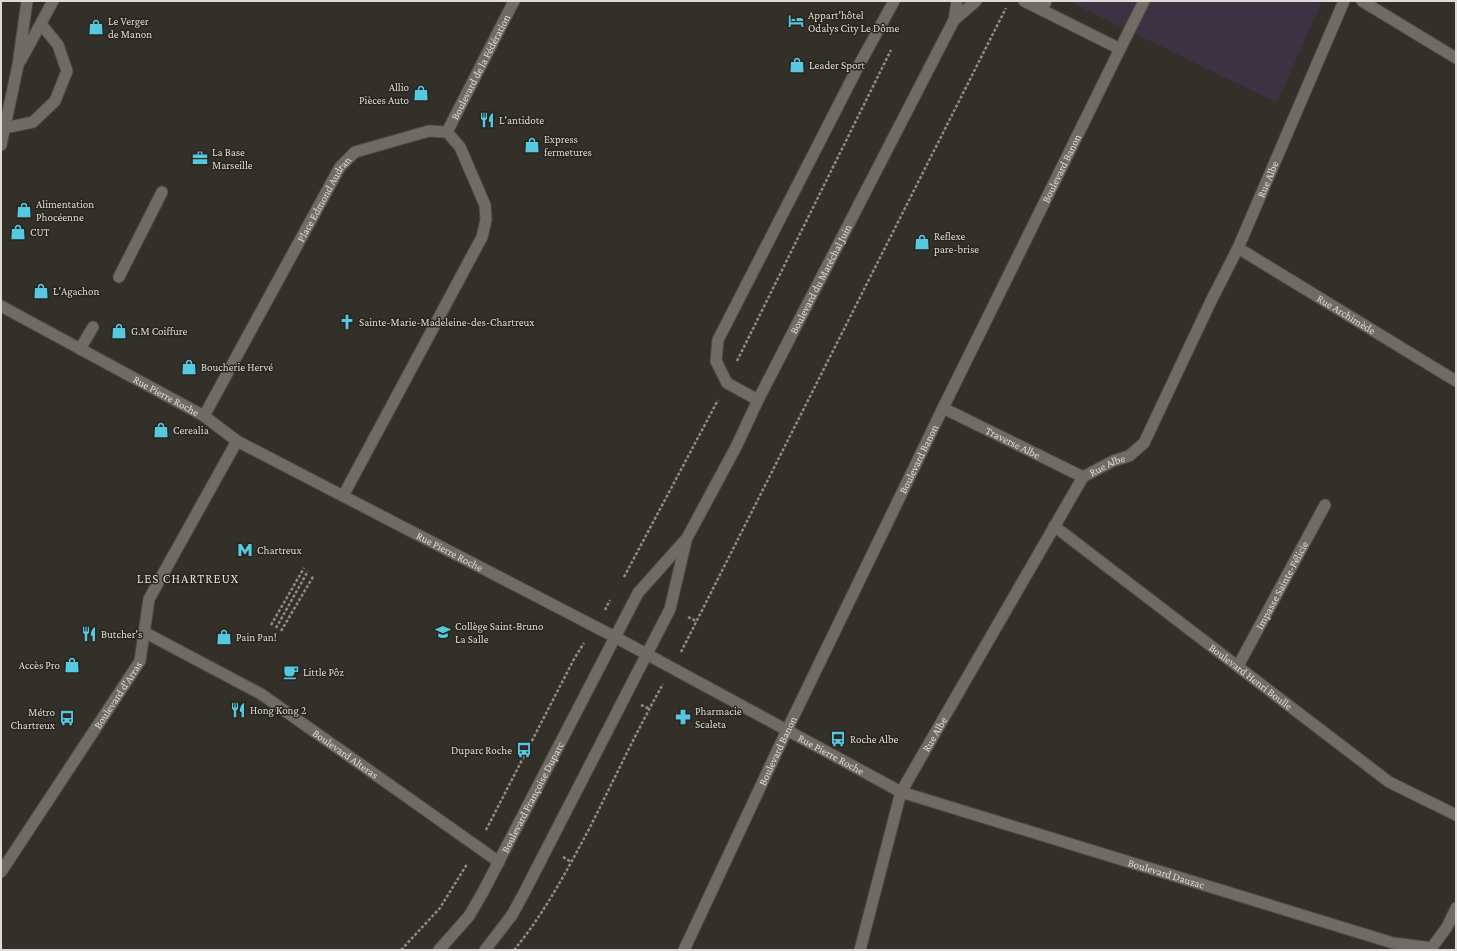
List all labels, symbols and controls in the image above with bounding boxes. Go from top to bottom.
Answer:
place label: Appart'hôtel Odalys City Le Dôme [808,9,900,35]
street label: Boulevard de la Fédération [448,12,512,122]
hotel icon: Appart'hôtel Odalys City Le Dôme [787,12,805,30]
place label: Le Verger de Manon [108,15,152,40]
shop icon: Le Verger de Manon [87,18,105,36]
shop icon: Leader Sport [788,56,806,74]
place label: Leader Sport [809,59,865,72]
place label: Allio Pièces Auto [359,81,410,106]
shop icon: Allio Pièces Auto [412,84,430,102]
restaurant icon: L'antidote [478,111,496,129]
place label: L'antidote [499,114,544,126]
street label: Boulevard Banon [1039,132,1083,205]
place label: Express fermetures [544,133,592,158]
shop icon: Express fermetures [523,136,541,154]
place label: La Base Marseille [212,146,253,171]
office icon: La Base Marseille [191,149,209,167]
street label: Place Edmond Audran [294,154,353,244]
street label: Rue Albe [1254,159,1281,199]
place label: Alimentation Phocéenne [36,198,94,223]
shop icon: Alimentation Phocéenne [15,201,33,219]
street label: Boulevard du Maréchal Juin [787,222,854,336]
shop icon: CUT [9,223,27,241]
place label: CUT [30,226,50,238]
place label: Reflexe pare-brise [934,230,979,256]
shop icon: Reflexe pare-brise [913,233,931,251]
shop icon: L'Agachon [32,282,50,300]
place label: L'Agachon [53,285,99,298]
street label: Rue Archimède [1315,292,1378,337]
church icon: Sainte-Marie-Madeleine-des-Chartreux [338,313,356,331]
place label: Sainte-Marie-Madeleine-des-Chartreux [359,316,535,328]
shop icon: G.M Coiffure [110,322,128,340]
place label: G.M Coiffure [131,325,187,337]
shop icon: Boucherie Hervé [180,358,198,376]
place label: Boucherie Hervé [201,361,273,373]
street label: Rue Pierre Roche [131,373,201,418]
shop icon: Cerealia [152,421,170,439]
street label: Boulevard Banon [897,423,940,495]
place label: Cerealia [173,424,209,436]
street label: Traverse Albe [984,424,1042,461]
street label: Rue Albe [1087,452,1127,479]
street label: Rue Pierre Roche [415,529,485,574]
street label: Impasse Sainte-Félicie [1253,539,1310,631]
metro station icon: Chartreux [236,541,254,559]
place label: Chartreux [257,544,302,556]
district label: LES CHARTREUX [137,571,239,586]
place label: Collège Saint-Bruno La Salle [455,620,544,645]
school or university icon: Collège Saint-Bruno La Salle [434,623,452,641]
restaurant icon: Butcher's [80,625,98,643]
place label: Butcher's [101,628,142,640]
shop icon: Pain Pan! [215,628,233,646]
place label: Pain Pan! [236,631,277,643]
street label: Boulevard Henri Boulle [1207,641,1295,712]
shop icon: Accès Pro [63,656,81,674]
place label: Accès Pro [19,659,61,671]
street label: Boulevard d'Arras [91,659,144,731]
cafe icon: Little Pôz [282,663,300,681]
place label: Little Pôz [303,666,344,678]
restaurant icon: Hong Kong 2 [229,701,247,719]
place label: Hong Kong 2 [250,704,306,717]
place label: Pharmacie Scaleta [695,705,742,730]
place label: Métro Chartreux [10,706,56,731]
pharmacy icon: Pharmacie Scaleta [674,708,692,726]
bus stop icon: Métro Chartreux [58,709,76,727]
street label: Boulevard Banon [756,714,799,787]
street label: Rue Albe [920,714,949,754]
street label: Boulevard Alteras [311,727,381,781]
bus stop icon: Roche Albe [829,730,847,748]
street label: Rue Pierre Roche [796,731,866,777]
place label: Roche Albe [850,733,899,745]
street label: Boulevard Françoise Duparc [499,739,566,855]
bus stop icon: Duparc Roche [515,741,533,759]
place label: Duparc Roche [451,744,512,757]
street label: Boulevard Dauzac [1127,856,1206,891]

